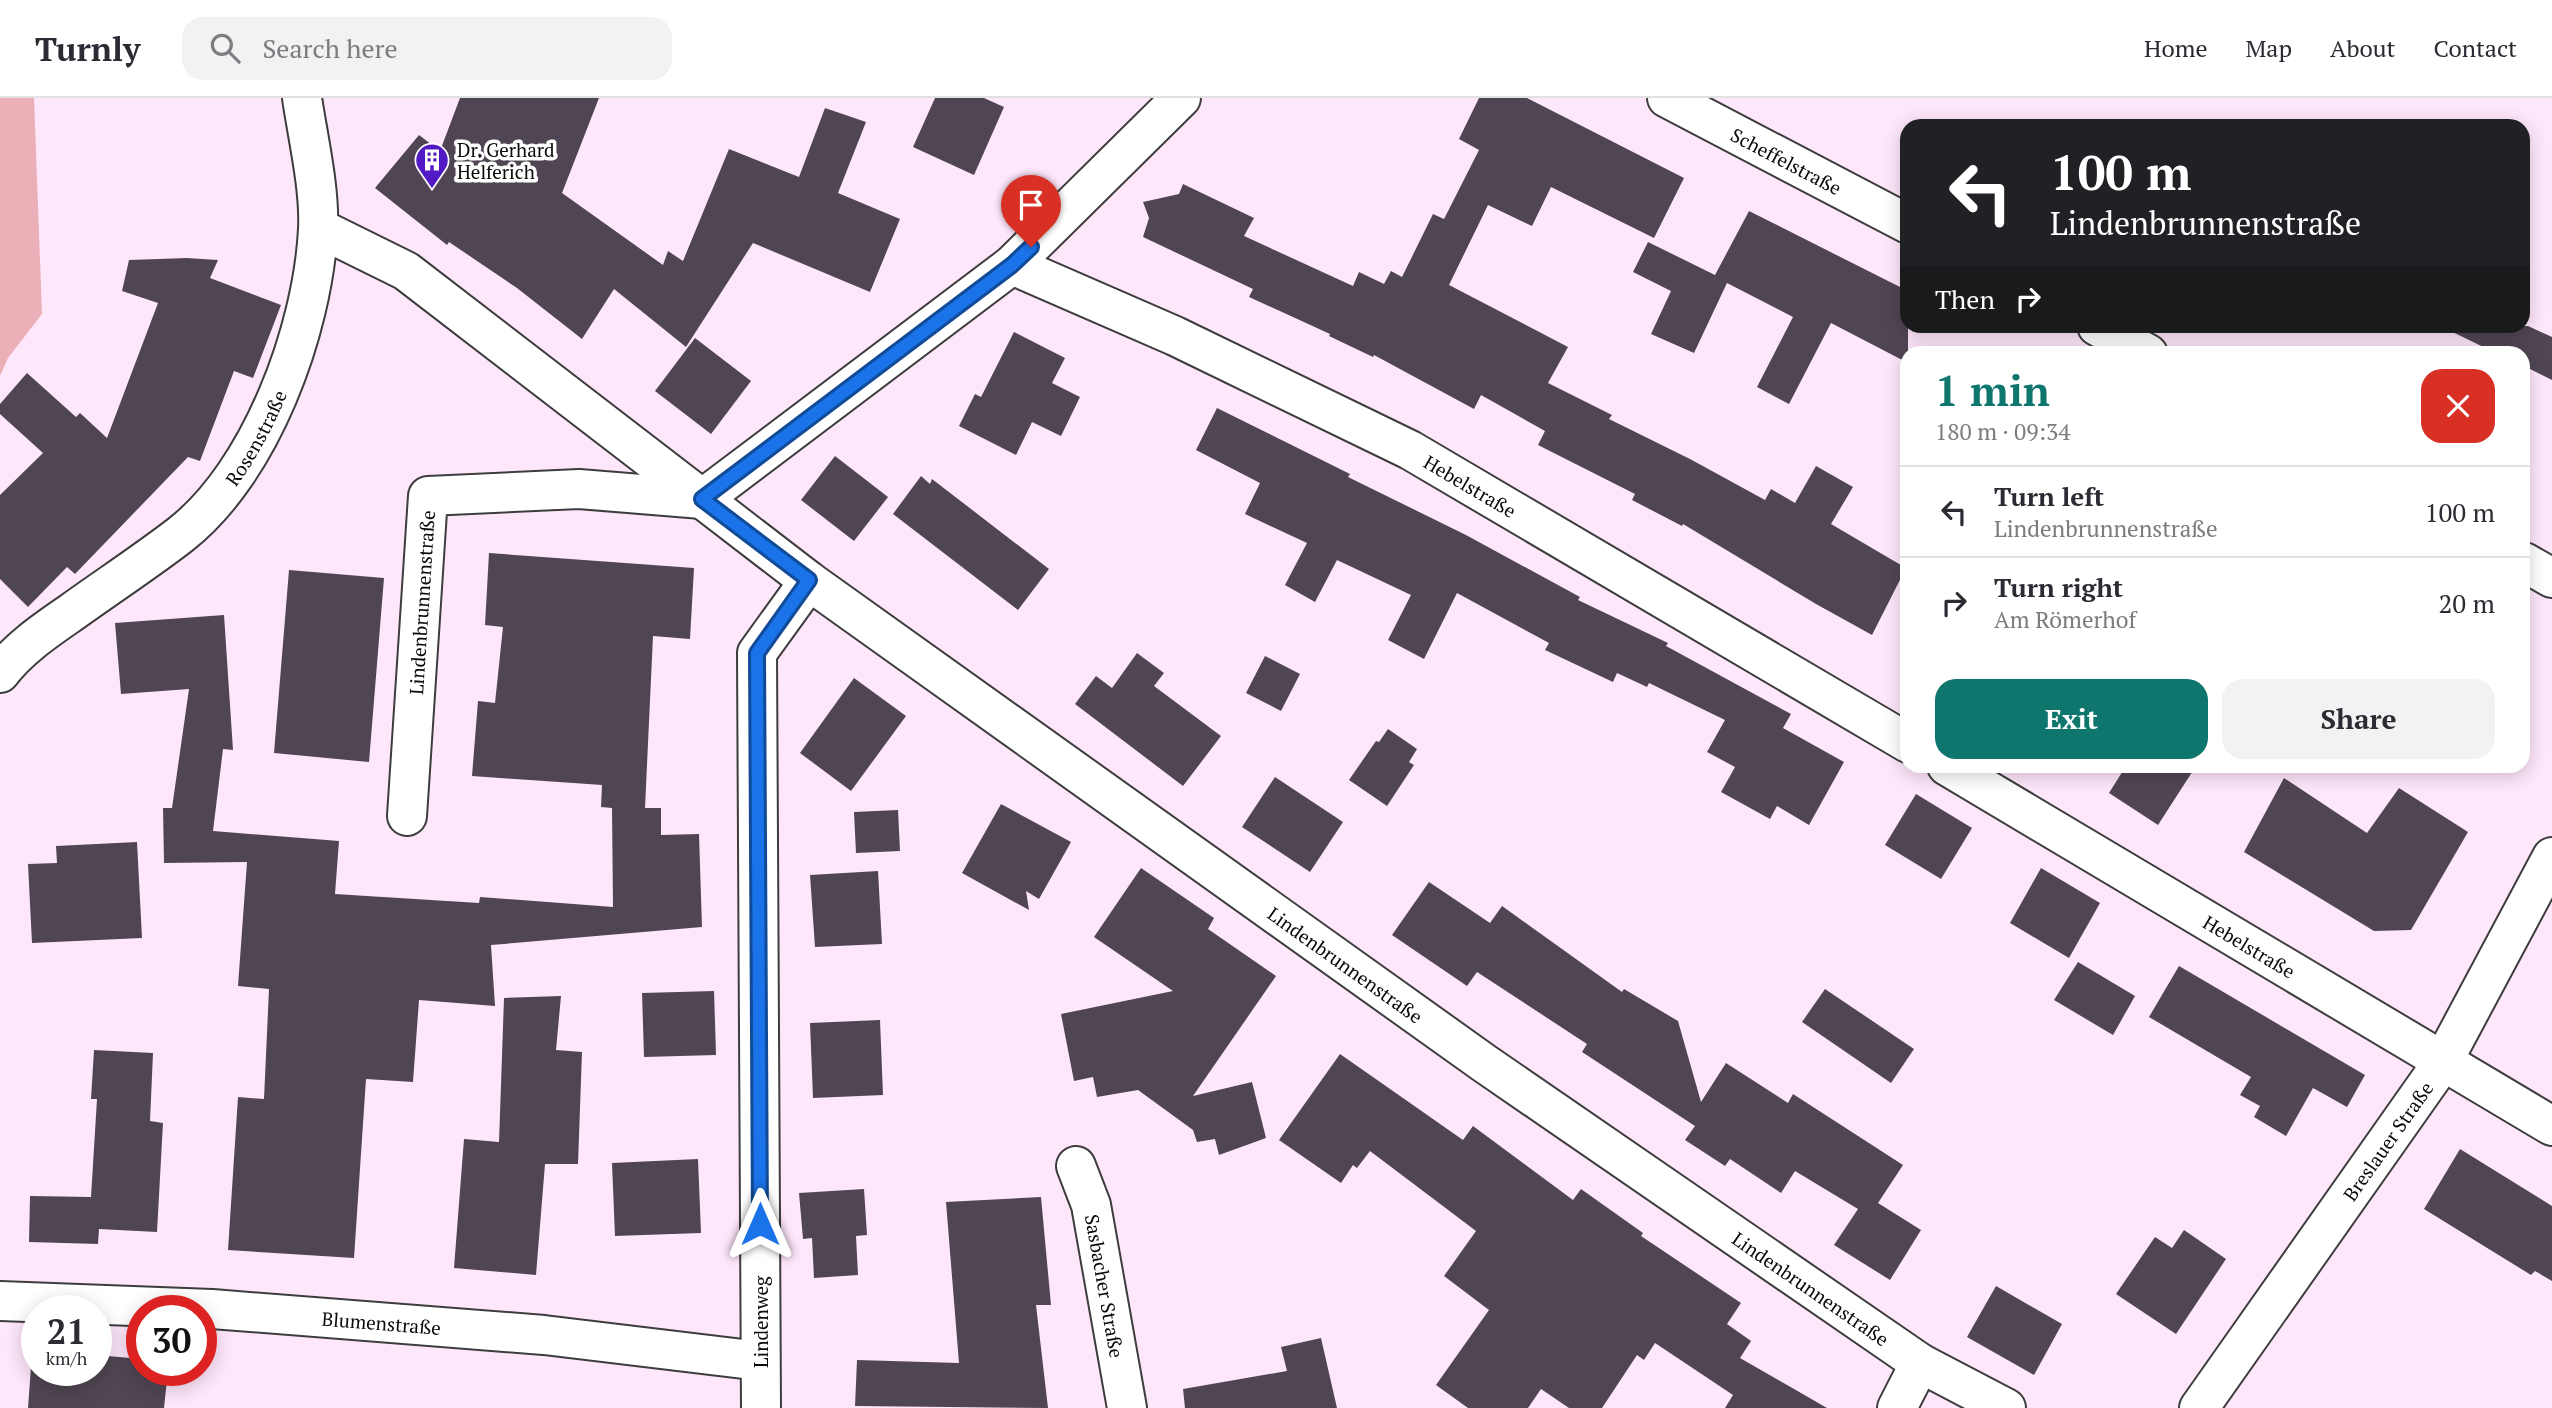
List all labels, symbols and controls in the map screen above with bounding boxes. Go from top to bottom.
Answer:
search box [182,17,672,80]
text: Turnly [35,27,140,70]
icon: search [206,29,244,67]
text: Search here [262,31,398,65]
text: Home [2144,32,2208,64]
text: Map [2246,32,2292,64]
text: About [2330,32,2396,64]
text: Contact [2434,32,2517,64]
street label: Scheffelstraße [1727,121,1846,200]
place label: Dr. Gerhard Helferich [457,137,555,184]
text: 100 m [2050,139,2192,204]
building icon: Dr. Gerhard Helferich [413,141,451,190]
icon: left [1935,147,2026,238]
pin [1001,175,1061,247]
icon: arrive [1012,186,1050,224]
text: Lindenbrunnenstraße [2050,202,2361,244]
icon: right [2009,280,2047,318]
text: Then [1935,282,1995,316]
text: 1 min [1935,362,2050,418]
button: close [2421,369,2495,443]
street label: Rosenstraße [219,386,291,490]
text: 180 m · 09:34 [1935,416,2070,447]
street label: Hebelstraße [1420,449,1521,522]
text: Turn left [1994,479,2104,513]
icon: left [1935,493,1973,531]
text: 100 m [2425,495,2495,529]
street label: Lindenbrunnenstraße [402,509,440,695]
text: Lindenbrunnenstraße [1994,513,2218,544]
text: Turn right [1994,570,2123,604]
icon: right [1935,584,1973,622]
text: 20 m [2439,586,2495,620]
text: Am Römerhof [1994,604,2136,635]
button: Exit [1935,679,2208,759]
button: Share [2222,679,2495,759]
street label: Lindenbrunnenstraße [1263,900,1428,1028]
street label: Hebelstraße [2199,909,2300,983]
street label: Breslauer Straße [2337,1076,2438,1205]
position arrow [723,1187,797,1261]
street label: Sasbacher Straße [1080,1212,1130,1360]
street label: Lindenbrunnenstraße [1728,1225,1894,1351]
street label: Lindenweg [748,1275,773,1368]
speed limit sign: 30 [126,1295,217,1386]
street label: Blumenstraße [321,1305,442,1339]
text: 21 [47,1308,86,1354]
text: km/h [46,1346,87,1370]

